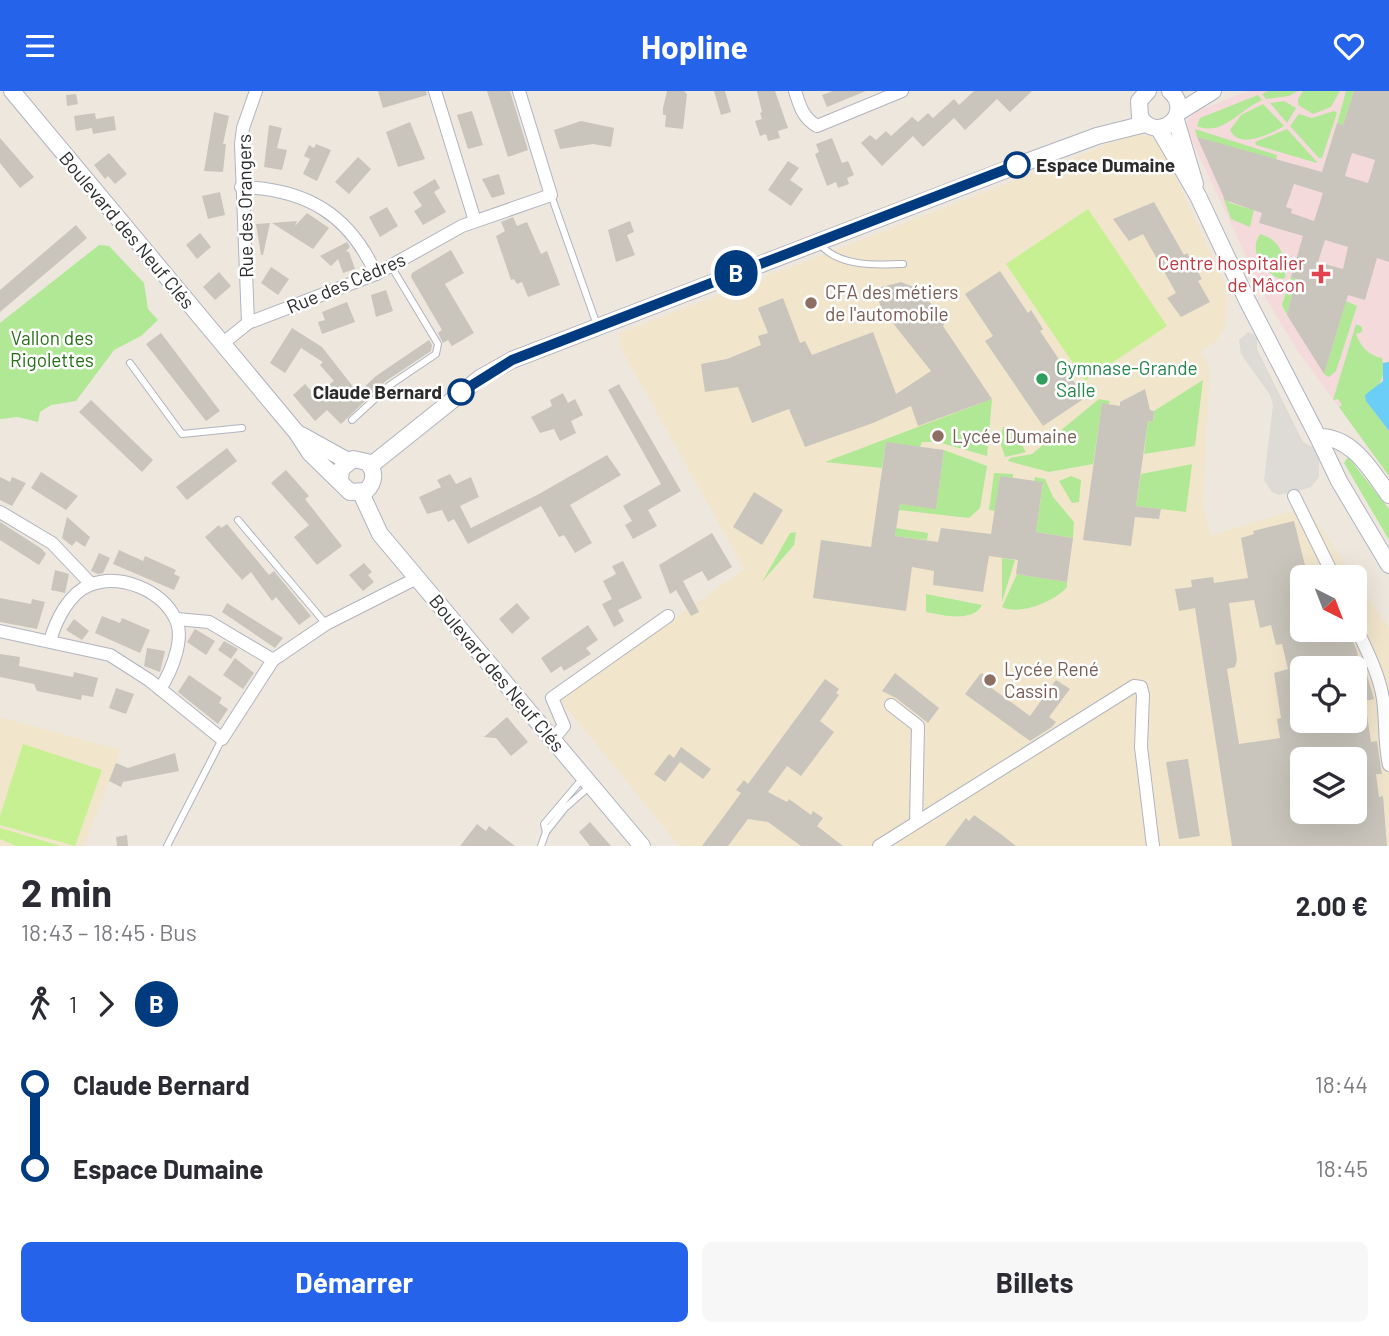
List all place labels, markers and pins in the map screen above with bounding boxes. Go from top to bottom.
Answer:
marker: Espace Dumaine [1004,152,1030,178]
place label: Espace Dumaine [1036,153,1175,176]
place label: Centre hospitalier de Mâcon [1158,251,1305,296]
marker: Centre hospitalier de Mâcon [1311,264,1331,284]
place label: CFA des métiers de l'automobile [825,280,958,325]
marker: CFA des métiers de l'automobile [803,295,819,311]
place label: Gymnase-Grande Salle [1056,356,1198,401]
marker: Gymnase-Grande Salle [1034,371,1050,387]
marker: Claude Bernard [448,379,474,405]
place label: Claude Bernard [313,380,442,403]
place label: Lycée Dumaine [952,424,1077,447]
marker: Lycée Dumaine [930,428,946,444]
place label: Lycée René Cassin [1004,657,1099,702]
marker: Lycée René Cassin [982,672,998,688]

